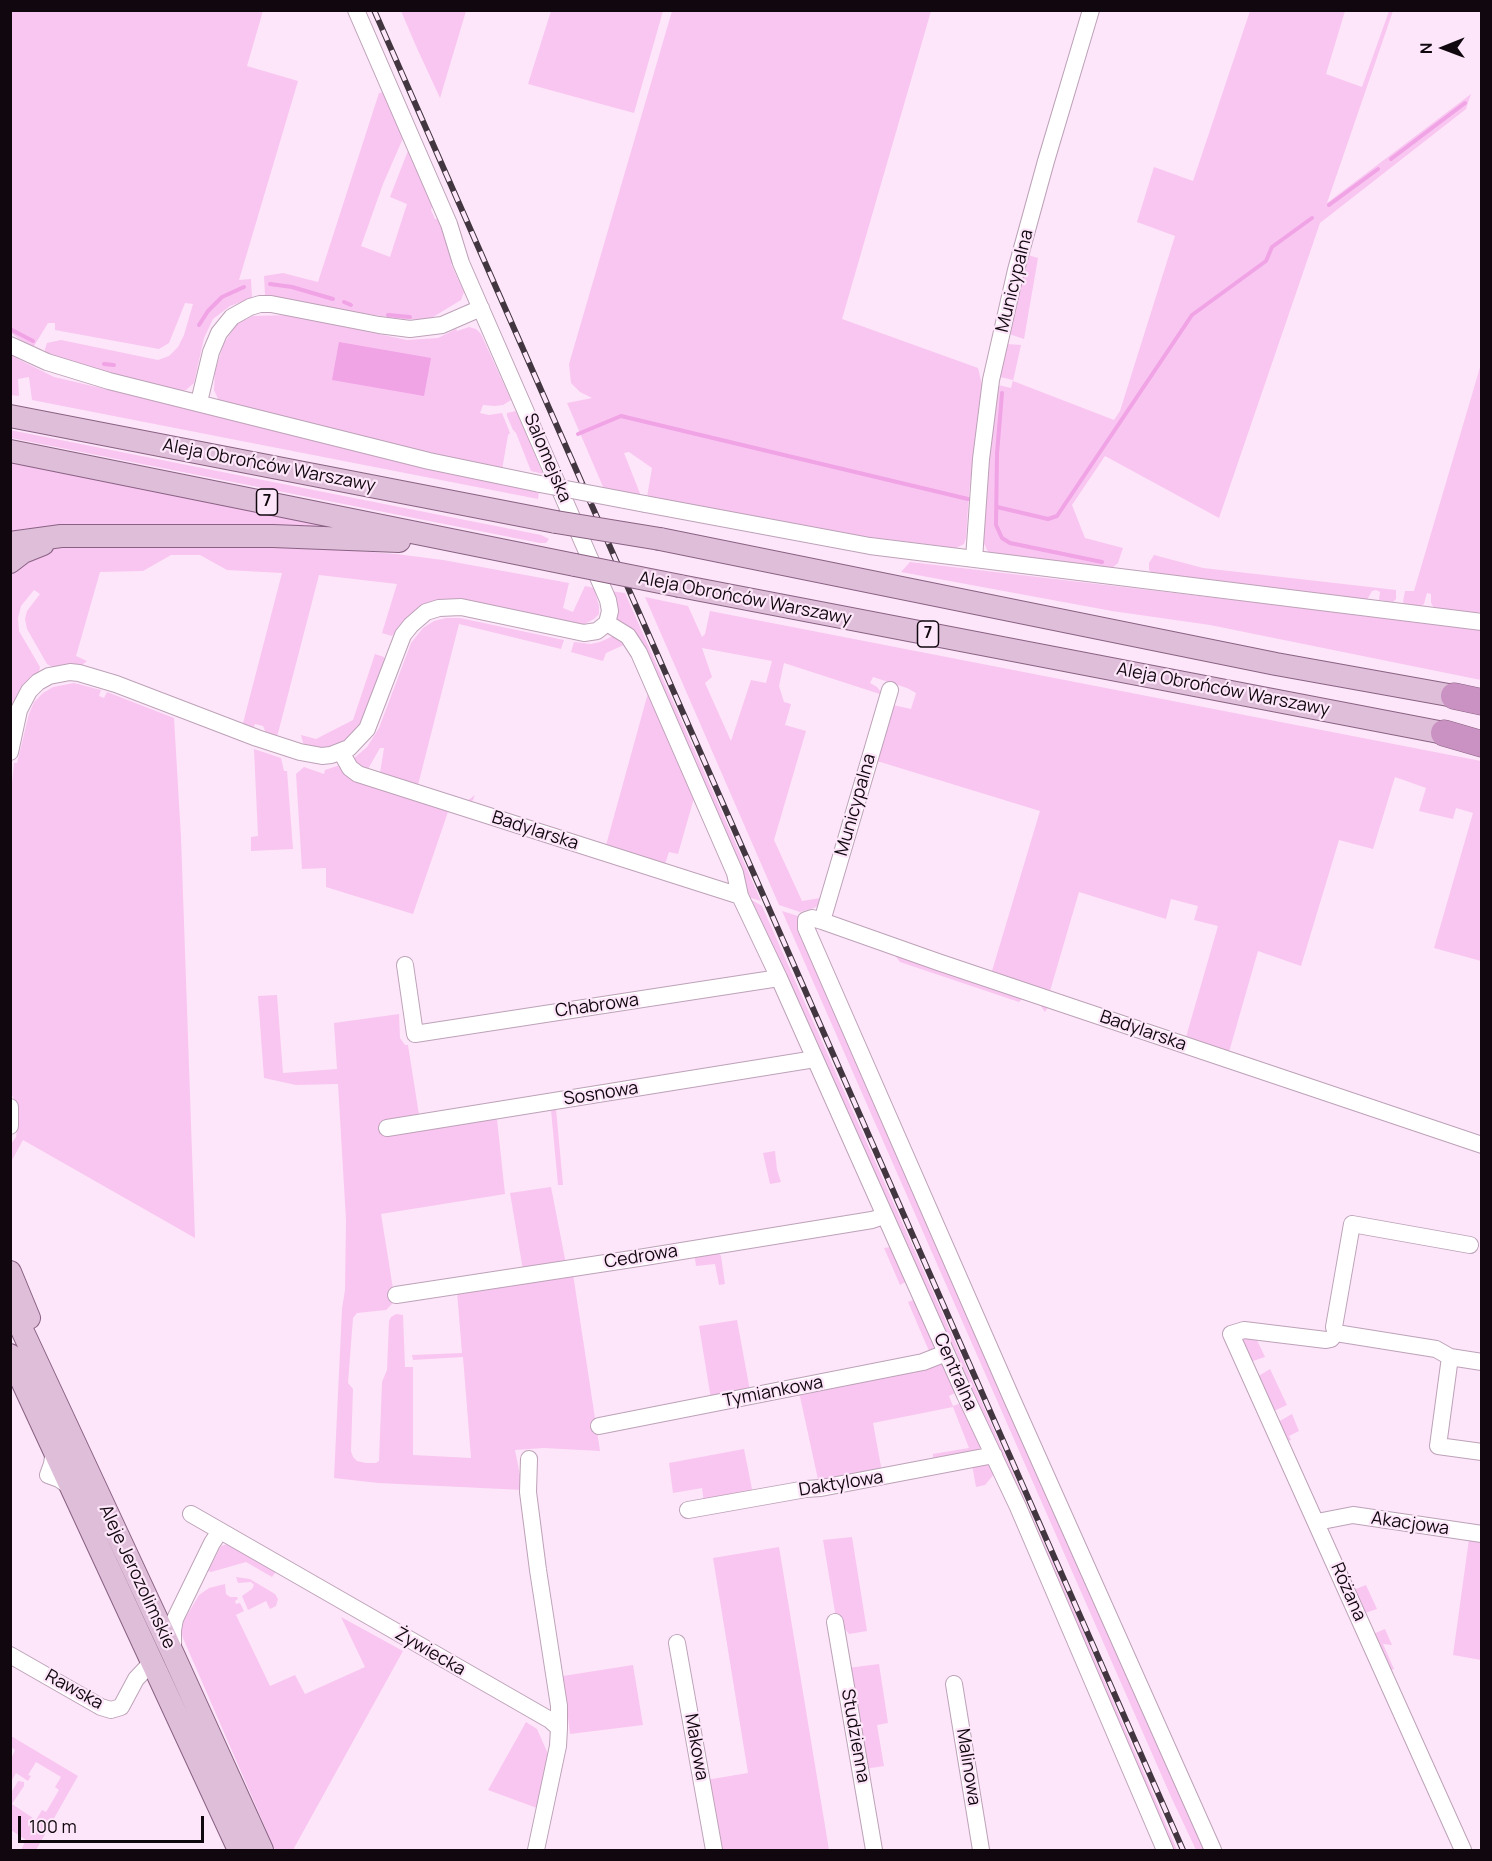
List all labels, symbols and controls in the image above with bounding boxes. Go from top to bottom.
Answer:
north arrow [1414,18,1474,78]
text: N [1415,42,1437,54]
street label: Municypalna [992,227,1038,335]
street label: Salomejska [519,410,575,506]
street label: Aleja Obrońców Warszawy [161,435,377,497]
road number: 7 [256,489,278,515]
street label: Aleja Obrońców Warszawy [637,568,853,630]
road number: 7 [918,621,938,647]
street label: Aleja Obrońców Warszawy [1115,659,1331,721]
street label: Municypalna [831,751,881,859]
street label: Badylarska [489,807,581,855]
street label: Chabrowa [554,989,640,1023]
street label: Badylarska [1097,1006,1189,1056]
street label: Sosnowa [562,1077,640,1111]
street label: Cedrowa [603,1241,679,1273]
street label: Centralna [928,1330,982,1414]
street label: Tymiankowa [721,1372,825,1412]
street label: Daktylowa [797,1467,885,1501]
street label: Aleje Jerozolimskie [94,1502,180,1652]
street label: Akacjowa [1370,1508,1450,1540]
street label: Różana [1326,1560,1370,1624]
street label: Żywiecka [391,1623,469,1681]
street label: Rawska [41,1665,107,1715]
street label: Studzienna [836,1687,874,1785]
street label: Makowa [680,1712,712,1782]
street label: Malinowa [951,1727,985,1807]
scale bar [21,1804,207,1842]
text: 100 m [29,1814,77,1838]

